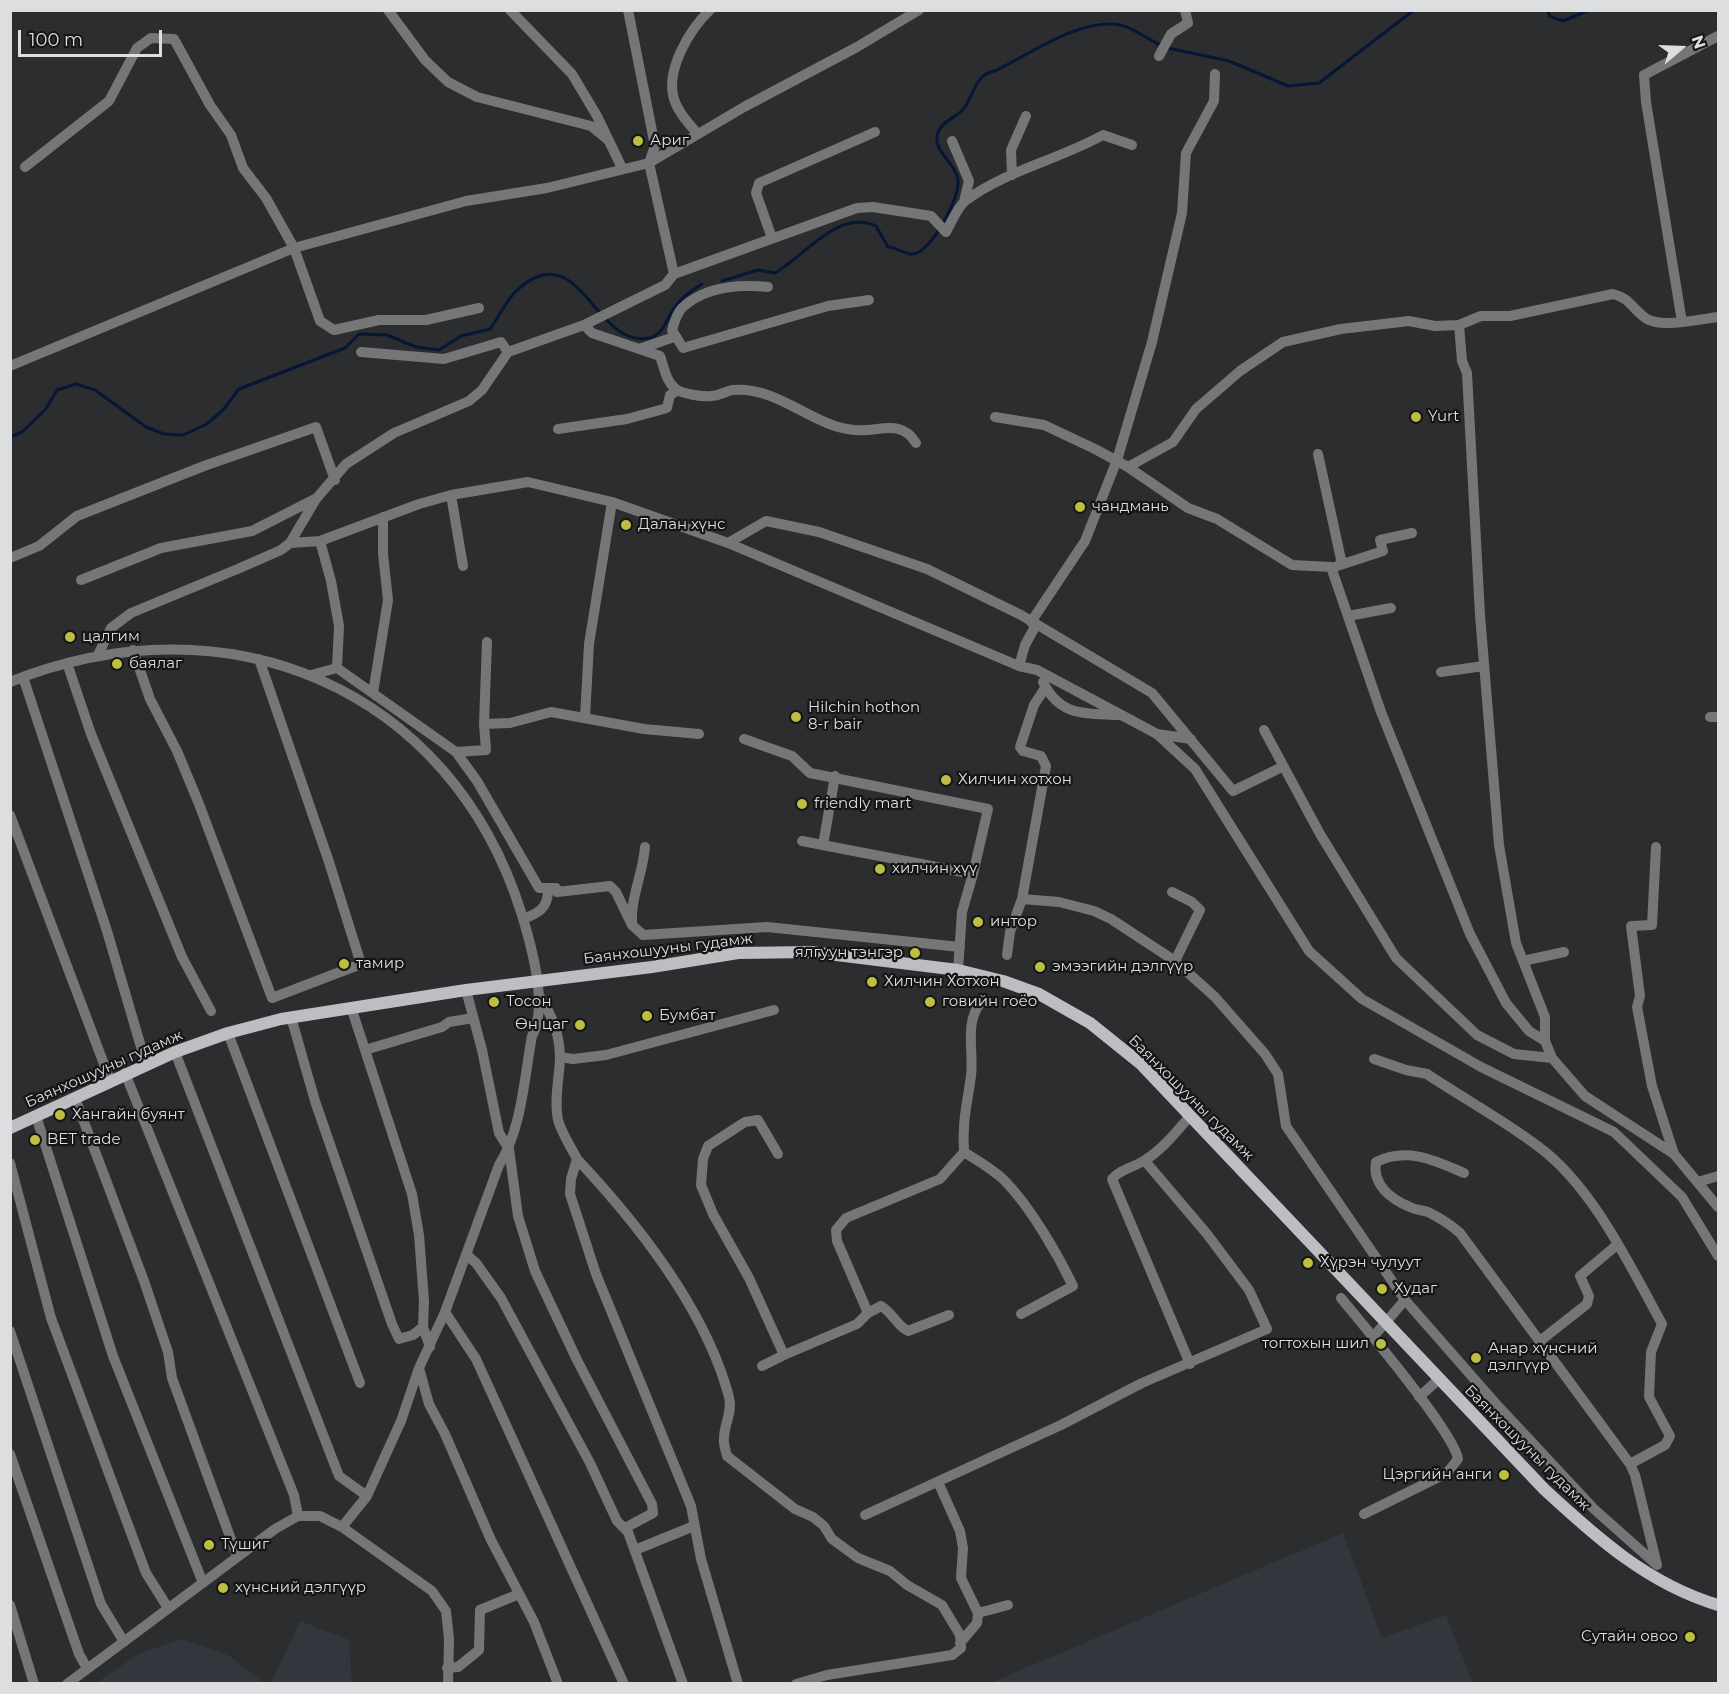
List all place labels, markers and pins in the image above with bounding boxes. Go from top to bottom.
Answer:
place label: Ариг [650,132,689,150]
marker: Ариг [631,134,645,148]
place label: Yurt [1428,408,1459,426]
marker: Yurt [1409,410,1423,424]
place label: чандмань [1092,498,1169,516]
marker: чандмань [1073,500,1087,514]
place label: Далан хүнс [638,516,725,534]
marker: Далан хүнс [619,518,633,532]
place label: цалгим [82,628,140,646]
marker: цалгим [63,630,77,644]
place label: баялаг [129,655,182,673]
marker: баялаг [110,657,124,671]
place label: Hilchin hothon 8-r bair [808,699,920,734]
marker: Hilchin hothon 8-r bair [789,710,803,724]
place label: Хилчин хотхон [958,771,1072,789]
marker: Хилчин хотхон [939,773,953,787]
place label: friendly mart [814,795,912,813]
marker: friendly mart [795,797,809,811]
place label: хилчин хүү [892,860,977,878]
marker: хилчин хүү [873,862,887,876]
place label: интор [990,913,1037,931]
marker: интор [971,915,985,929]
place label: ялгуун тэнгэр [795,944,903,962]
marker: ялгуун тэнгэр [908,946,922,960]
place label: тамир [356,955,404,973]
marker: тамир [337,957,351,971]
place label: эмээгийн дэлгүүр [1052,958,1193,976]
marker: эмээгийн дэлгүүр [1033,960,1047,974]
place label: Хилчин Хотхон [884,973,1000,991]
marker: Хилчин Хотхон [865,975,879,989]
place label: Тосон [506,993,552,1011]
place label: говийн гоёо [942,993,1037,1011]
marker: Тосон [487,995,501,1009]
marker: говийн гоёо [923,995,937,1009]
place label: Бумбат [659,1007,716,1025]
marker: Бумбат [640,1009,654,1023]
place label: Өн цаг [515,1016,568,1034]
marker: Өн цаг [573,1018,587,1032]
place label: Хангайн буянт [72,1106,185,1124]
marker: Хангайн буянт [53,1108,67,1122]
place label: BET trade [47,1131,120,1149]
marker: BET trade [28,1133,42,1147]
place label: Хүрэн чулуут [1320,1254,1421,1272]
marker: Хүрэн чулуут [1301,1256,1315,1270]
place label: Худаг [1394,1280,1437,1298]
marker: Худаг [1375,1282,1389,1296]
place label: тогтохын шил [1262,1335,1369,1353]
marker: тогтохын шил [1374,1337,1388,1351]
place label: Анар хүнсний дэлгүүр [1488,1340,1598,1375]
marker: Анар хүнсний дэлгүүр [1469,1351,1483,1365]
place label: Цэргийн анги [1383,1466,1492,1484]
marker: Цэргийн анги [1497,1468,1511,1482]
place label: Түшиг [221,1536,269,1554]
marker: Түшиг [202,1538,216,1552]
place label: хүнсний дэлгүүр [235,1579,366,1597]
marker: хүнсний дэлгүүр [216,1581,230,1595]
place label: Сутайн овоо [1581,1628,1678,1646]
marker: Сутайн овоо [1683,1630,1697,1644]

